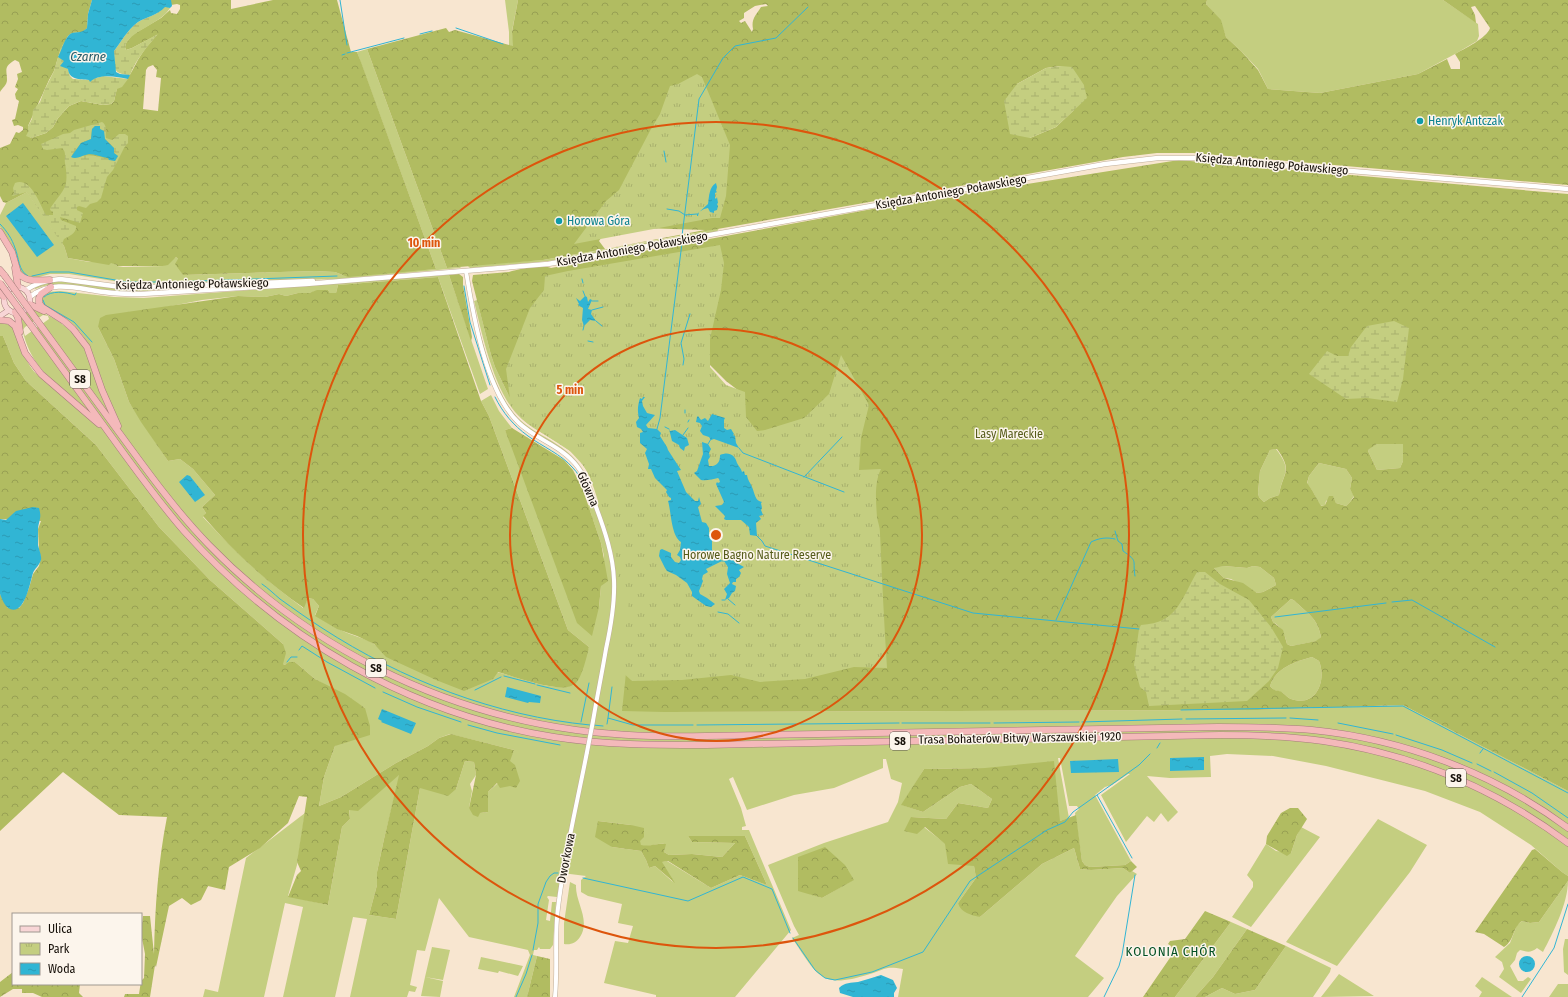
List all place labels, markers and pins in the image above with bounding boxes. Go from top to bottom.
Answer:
place label: Henryk Antczak [1428,114,1503,128]
marker: Henryk Antczak [1415,116,1425,126]
place label: Horowa Góra [567,214,630,228]
marker: Horowa Góra [554,216,564,226]
centre of rings [709,528,723,542]

